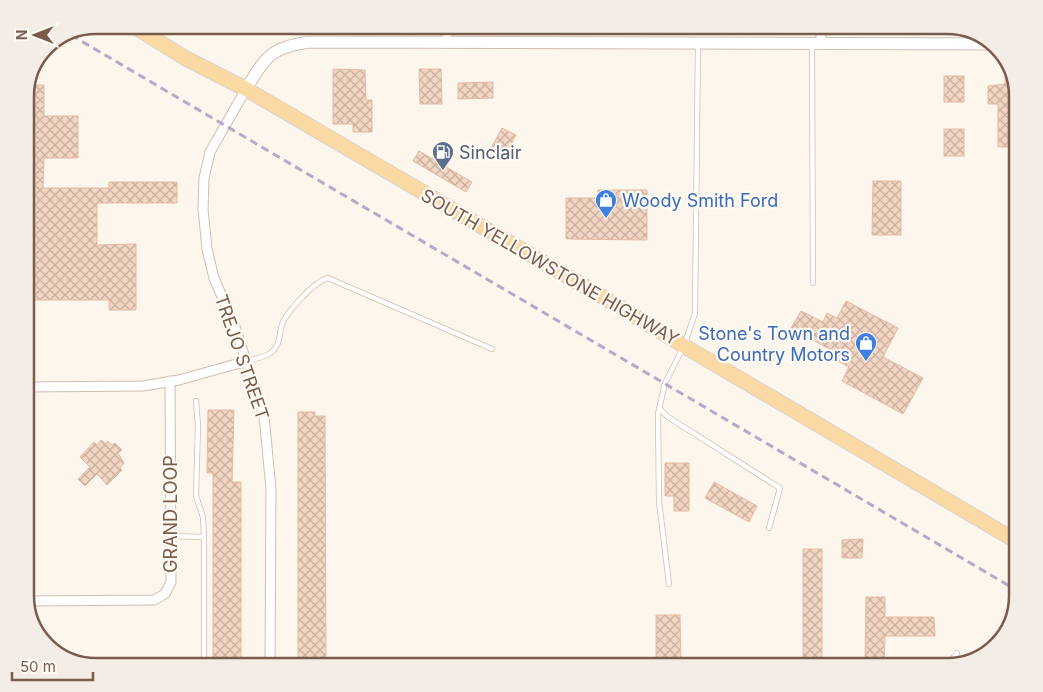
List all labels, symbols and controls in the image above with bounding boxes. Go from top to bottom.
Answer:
north arrow [10,10,60,60]
text: N [13,30,30,40]
fuel station icon: Sinclair [431,140,455,171]
place label: Sinclair [459,142,522,163]
street label: SOUTH YELLOWSTONE HIGHWAY [417,184,683,350]
shop icon: Woody Smith Ford [594,188,618,219]
place label: Woody Smith Ford [622,190,778,211]
street label: TREJO STREET [211,292,273,422]
place label: Stone's Town and Country Motors [698,323,850,365]
shop icon: Stone's Town and Country Motors [854,331,878,362]
street label: GRAND LOOP [160,455,181,573]
scale bar [12,650,94,682]
text: 50 m [20,657,56,676]

